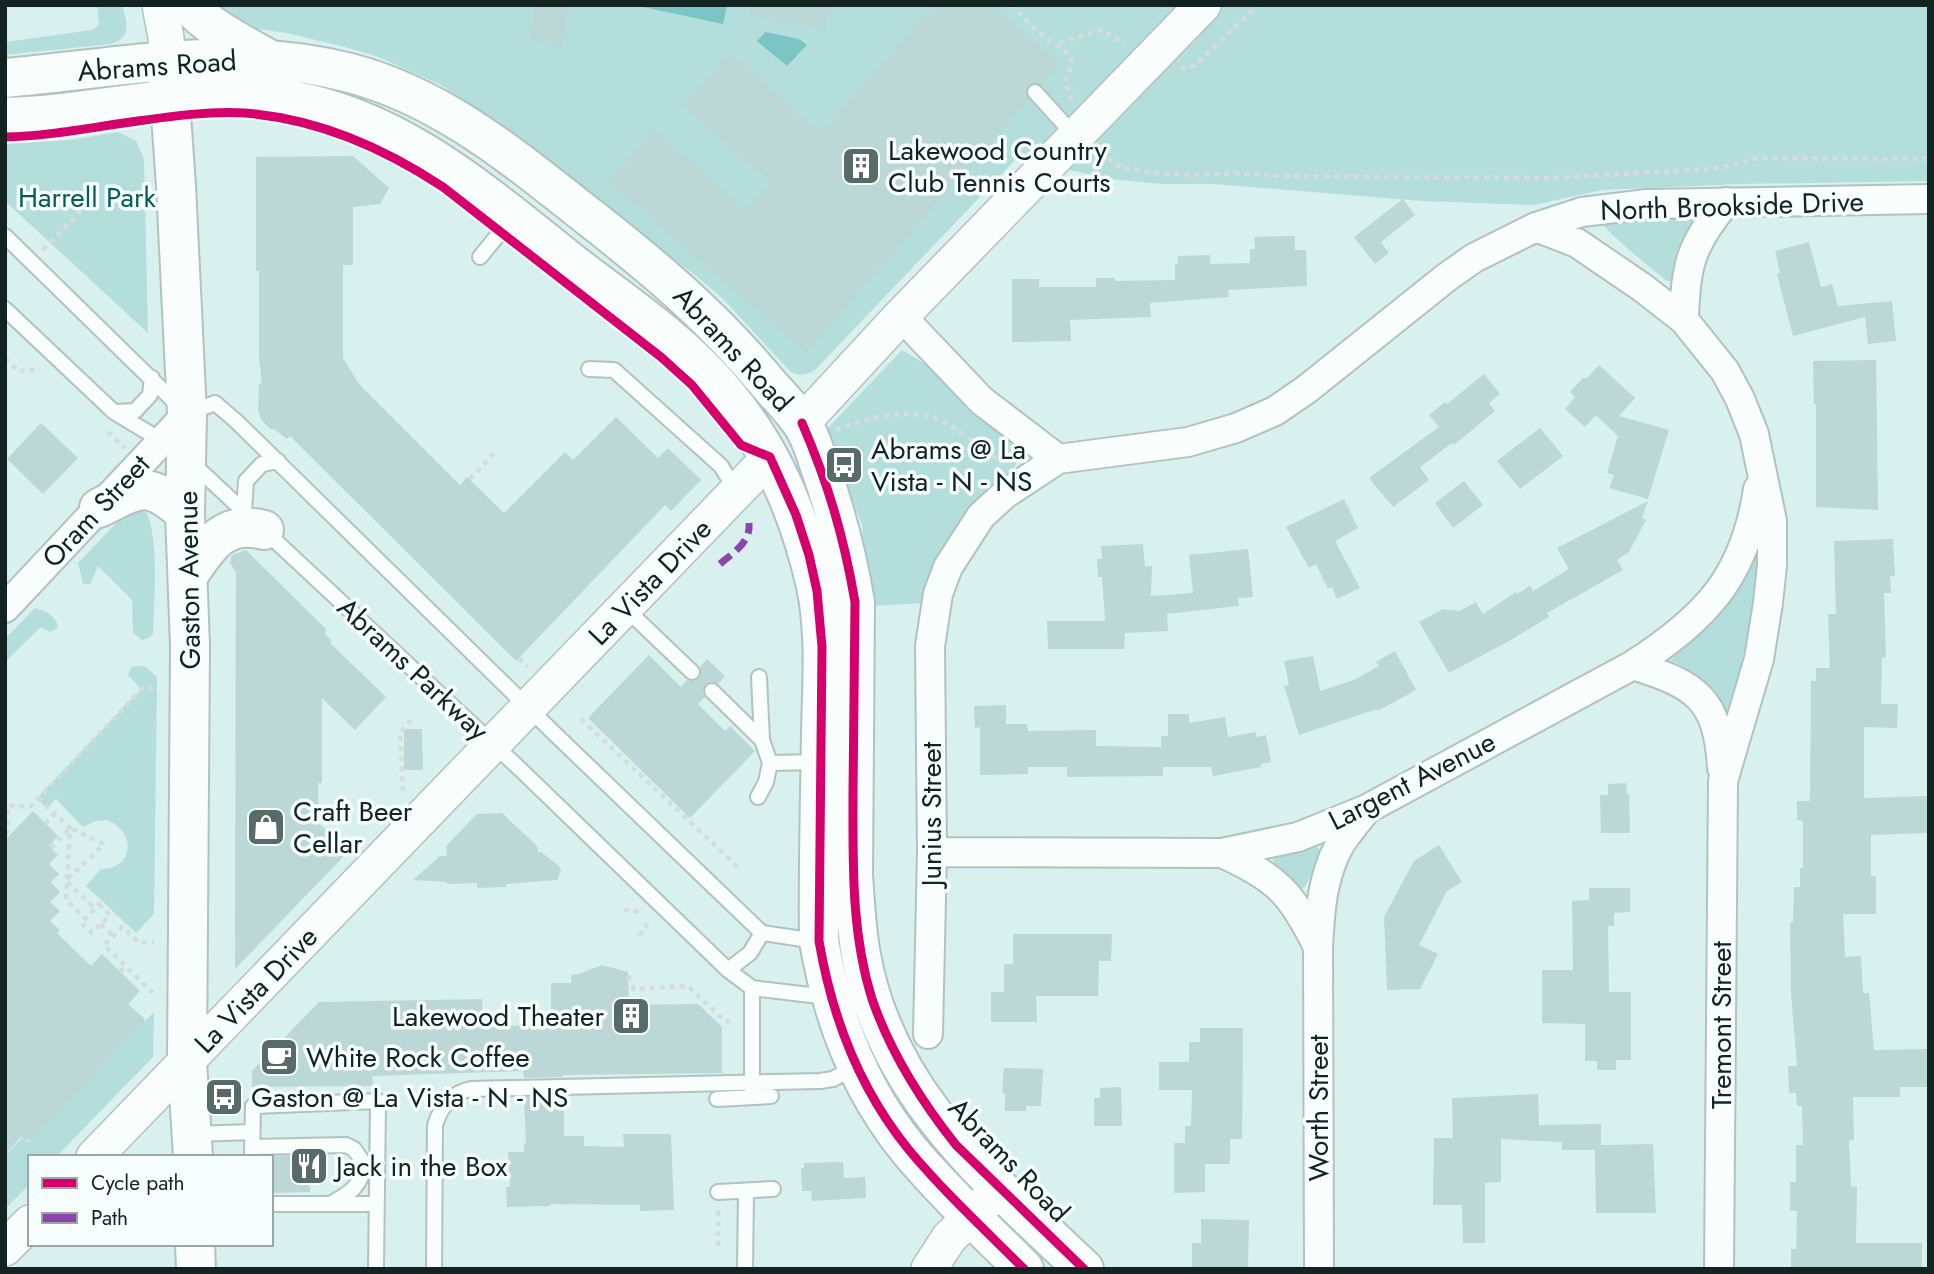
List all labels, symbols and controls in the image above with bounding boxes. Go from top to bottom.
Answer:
street label: Abrams Road [76,40,238,92]
place label: Lakewood Country Club Tennis Courts [888,130,1110,203]
building icon: Lakewood Country Club Tennis Courts [840,145,882,187]
park label: Harrell Park [18,177,157,218]
street label: North Brookside Drive [1600,181,1864,231]
street label: Abrams Road [664,277,802,421]
place label: Abrams @ La Vista - N - NS [871,429,1032,502]
bus stop icon: Abrams @ La Vista - N - NS [823,444,865,486]
street label: Oram Street [33,445,160,577]
street label: Gaston Avenue [167,490,211,670]
street label: La Vista Drive [579,509,721,655]
street label: Abrams Parkway [328,588,498,751]
street label: Largent Avenue [1321,721,1503,841]
street label: Junius Street [911,741,952,890]
place label: Craft Beer Cellar [293,791,413,864]
shop icon: Craft Beer Cellar [245,806,287,848]
street label: La Vista Drive [185,917,327,1063]
street label: Tremont Street [1701,941,1742,1109]
building icon: Lakewood Theater [610,995,652,1037]
place label: Lakewood Theater [392,996,604,1037]
street label: Worth Street [1298,1034,1339,1182]
cafe icon: White Rock Coffee [258,1036,300,1078]
place label: White Rock Coffee [306,1037,530,1078]
bus stop icon: Gaston @ La Vista - N - NS [203,1076,245,1118]
place label: Gaston @ La Vista - N - NS [251,1077,568,1118]
street label: Abrams Road [939,1088,1079,1232]
restaurant icon: Jack in the Box [288,1145,330,1187]
place label: Jack in the Box [332,1146,507,1187]
legend [28,1155,273,1246]
text: Cycle path [91,1168,184,1198]
text: Path [91,1203,128,1233]

